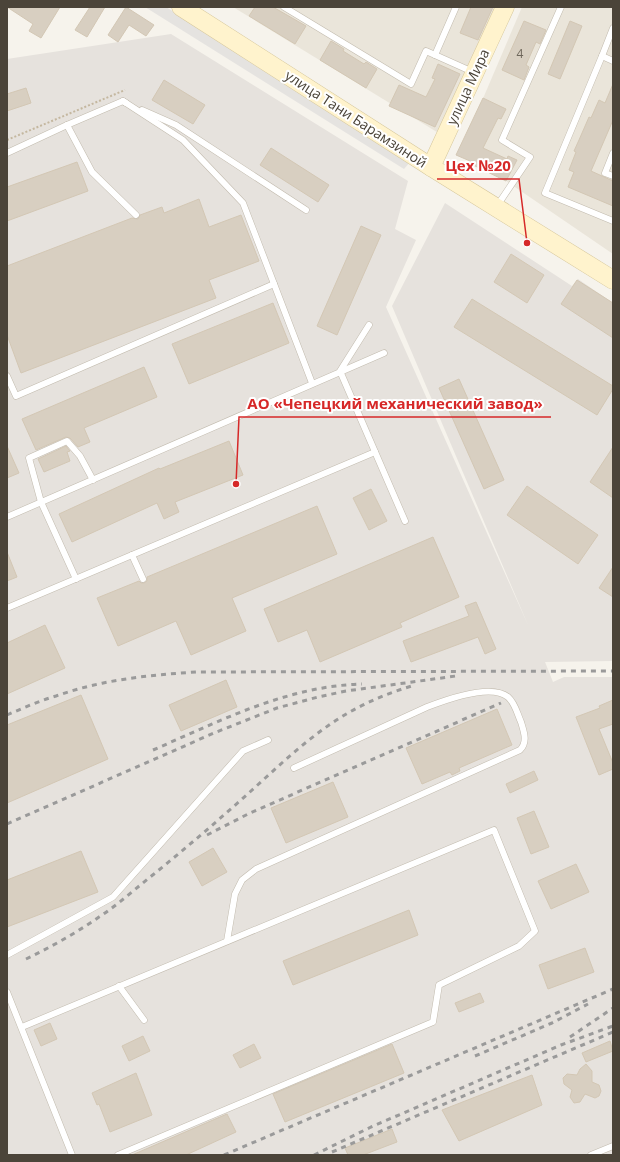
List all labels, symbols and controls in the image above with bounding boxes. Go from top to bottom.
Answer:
house number: 4 [517,45,524,62]
street label: улица Мира [442,46,493,128]
street label: улица Тани Барамзиной [282,65,431,172]
callout: Цех №20 [437,152,519,179]
text: Цех №20 [445,155,511,175]
callout: АО «Чепецкий механический завод» [239,390,551,417]
text: АО «Чепецкий механический завод» [247,393,543,413]

